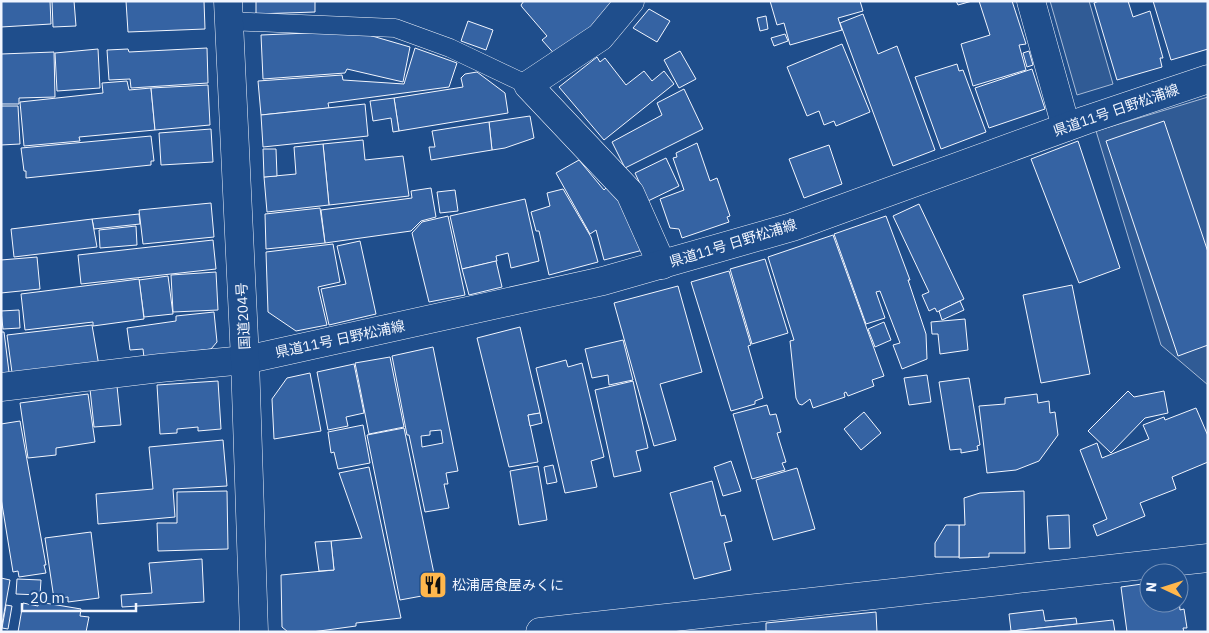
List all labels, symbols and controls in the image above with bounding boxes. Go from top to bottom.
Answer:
street label: 県道11号 日野松浦線 [1051,80,1181,140]
street label: 県道11号 日野松浦線 [667,215,799,271]
street label: 国道204号 [232,282,254,350]
street label: 県道11号 日野松浦線 [274,316,406,362]
north arrow [1139,563,1189,613]
restaurant icon: 松浦居食屋みくに [418,570,448,600]
place label: 松浦居食屋みくに [452,576,564,594]
scale bar [22,580,136,612]
text: N [1142,581,1160,593]
text: 20 m [30,588,65,607]

